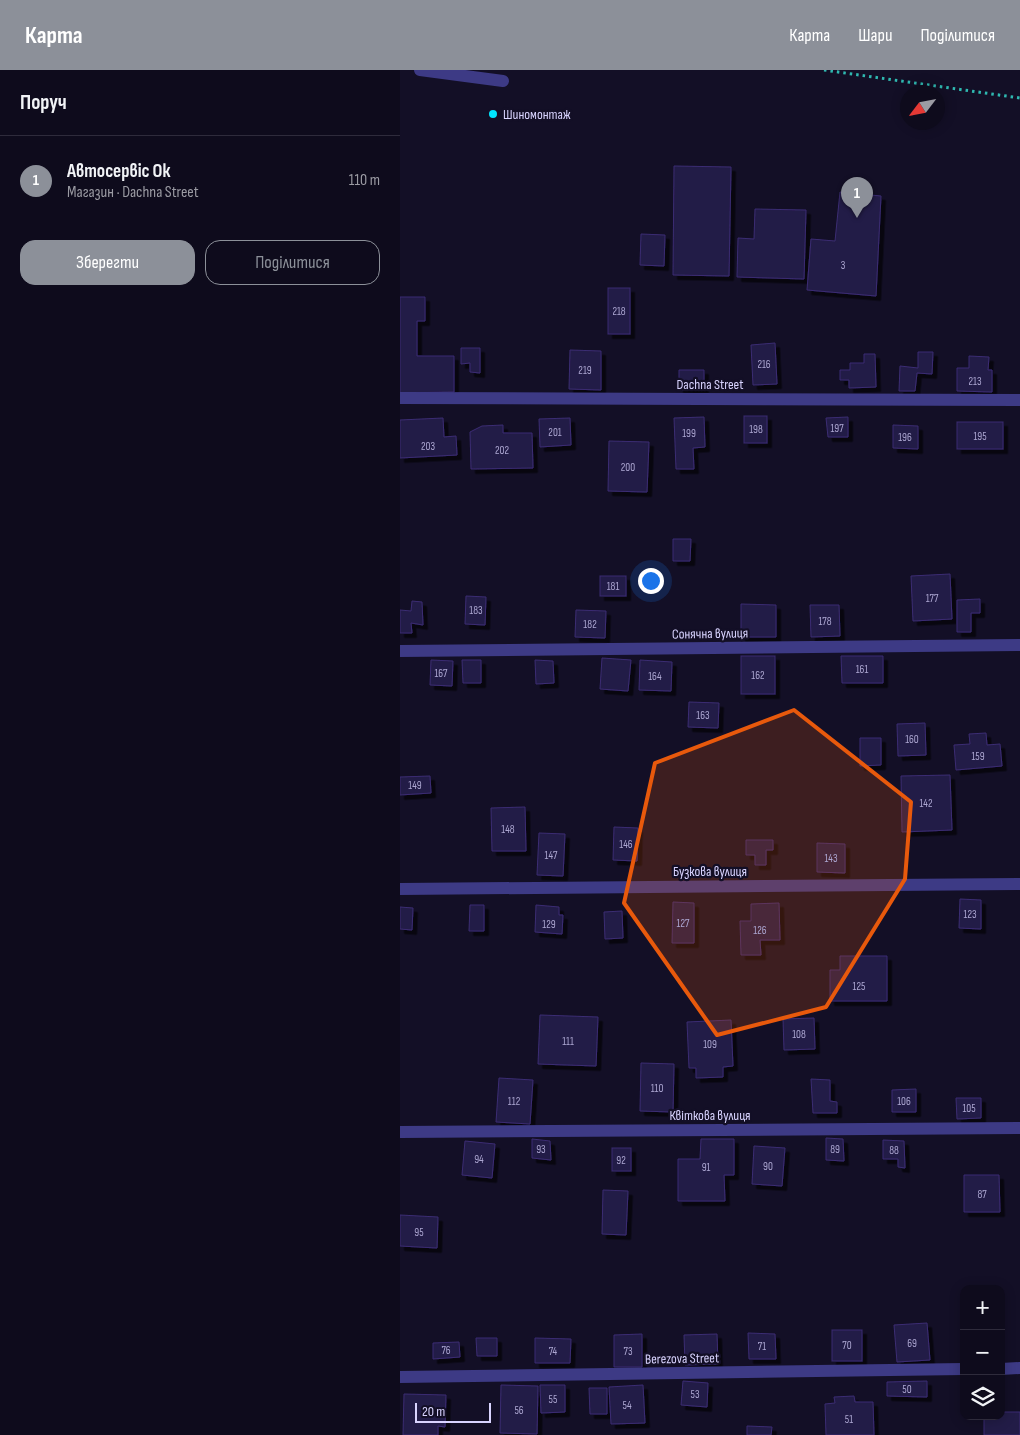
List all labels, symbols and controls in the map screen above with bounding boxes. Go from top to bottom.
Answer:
text: Карта [25,21,83,50]
text: Карта [789,25,830,46]
text: Шари [858,25,892,46]
text: Поділитися [920,25,995,46]
north arrow [900,85,945,130]
text: Поруч [20,90,67,115]
place label: Шиномонтаж [503,106,571,123]
marker: Шиномонтаж [487,108,499,120]
text: Автосервіс Ок [67,160,170,183]
text: 1 [33,171,39,190]
text: 110 m [349,171,380,190]
pin: 1 [841,177,873,218]
text: Магазин · Dachna Street [67,183,199,202]
button: Зберегти [20,240,195,285]
button: Поділитися [205,240,380,285]
house number: 3 [841,259,846,272]
house number: 218 [612,305,626,318]
house number: 216 [757,358,771,371]
house number: 219 [578,364,592,377]
house number: 213 [968,375,982,388]
street label: Dachna Street [677,376,743,393]
house number: 197 [830,422,844,435]
house number: 198 [749,423,763,436]
house number: 201 [548,426,562,439]
house number: 199 [682,427,696,440]
house number: 195 [973,430,987,443]
house number: 196 [898,431,912,444]
house number: 203 [421,440,435,453]
house number: 202 [495,444,509,457]
house number: 200 [621,461,635,474]
your location [638,568,664,594]
house number: 181 [607,580,619,593]
house number: 177 [926,592,939,605]
house number: 183 [469,604,483,617]
house number: 178 [818,615,832,628]
house number: 182 [583,618,597,631]
street label: Сонячна вулиця [672,624,748,643]
house number: 161 [856,663,868,676]
house number: 167 [434,667,448,680]
house number: 162 [751,669,765,682]
house number: 164 [648,670,662,683]
house number: 163 [696,709,710,722]
house number: 160 [905,733,919,746]
house number: 159 [971,750,985,763]
house number: 149 [408,779,422,792]
house number: 142 [919,797,933,810]
house number: 148 [501,823,515,836]
house number: 146 [619,838,633,851]
house number: 147 [545,849,558,862]
house number: 143 [824,852,838,865]
street label: Бузкова вулиця [673,863,747,880]
house number: 123 [963,908,977,921]
house number: 127 [677,917,690,930]
house number: 129 [542,918,556,931]
house number: 126 [753,924,767,937]
house number: 125 [853,980,865,993]
house number: 108 [792,1028,806,1041]
house number: 111 [562,1035,574,1048]
house number: 109 [703,1038,717,1051]
house number: 110 [651,1082,663,1095]
house number: 112 [508,1095,521,1108]
house number: 106 [897,1095,911,1108]
house number: 105 [962,1102,976,1115]
street label: Квіткова вулиця [669,1107,751,1124]
house number: 93 [536,1143,546,1156]
house number: 89 [830,1143,840,1156]
house number: 88 [889,1144,899,1157]
house number: 94 [474,1153,484,1166]
house number: 92 [616,1154,626,1167]
house number: 90 [763,1160,773,1173]
house number: 91 [702,1161,711,1174]
house number: 87 [977,1188,987,1201]
house number: 95 [414,1226,424,1239]
map controls [960,1285,1005,1420]
button: + [960,1285,1005,1330]
button: − [960,1330,1005,1375]
house number: 69 [907,1337,917,1350]
house number: 70 [842,1339,852,1352]
house number: 71 [758,1340,766,1353]
house number: 76 [441,1344,451,1357]
house number: 74 [549,1345,558,1358]
house number: 73 [623,1345,633,1358]
street label: Berezova Street [645,1349,719,1368]
button: layers [960,1375,1005,1420]
house number: 50 [902,1383,912,1396]
house number: 53 [690,1388,700,1401]
house number: 55 [549,1393,557,1406]
house number: 54 [622,1399,632,1412]
scale bar [415,1400,491,1423]
text: 20 m [422,1403,445,1420]
house number: 56 [514,1404,524,1417]
house number: 51 [845,1413,853,1426]

